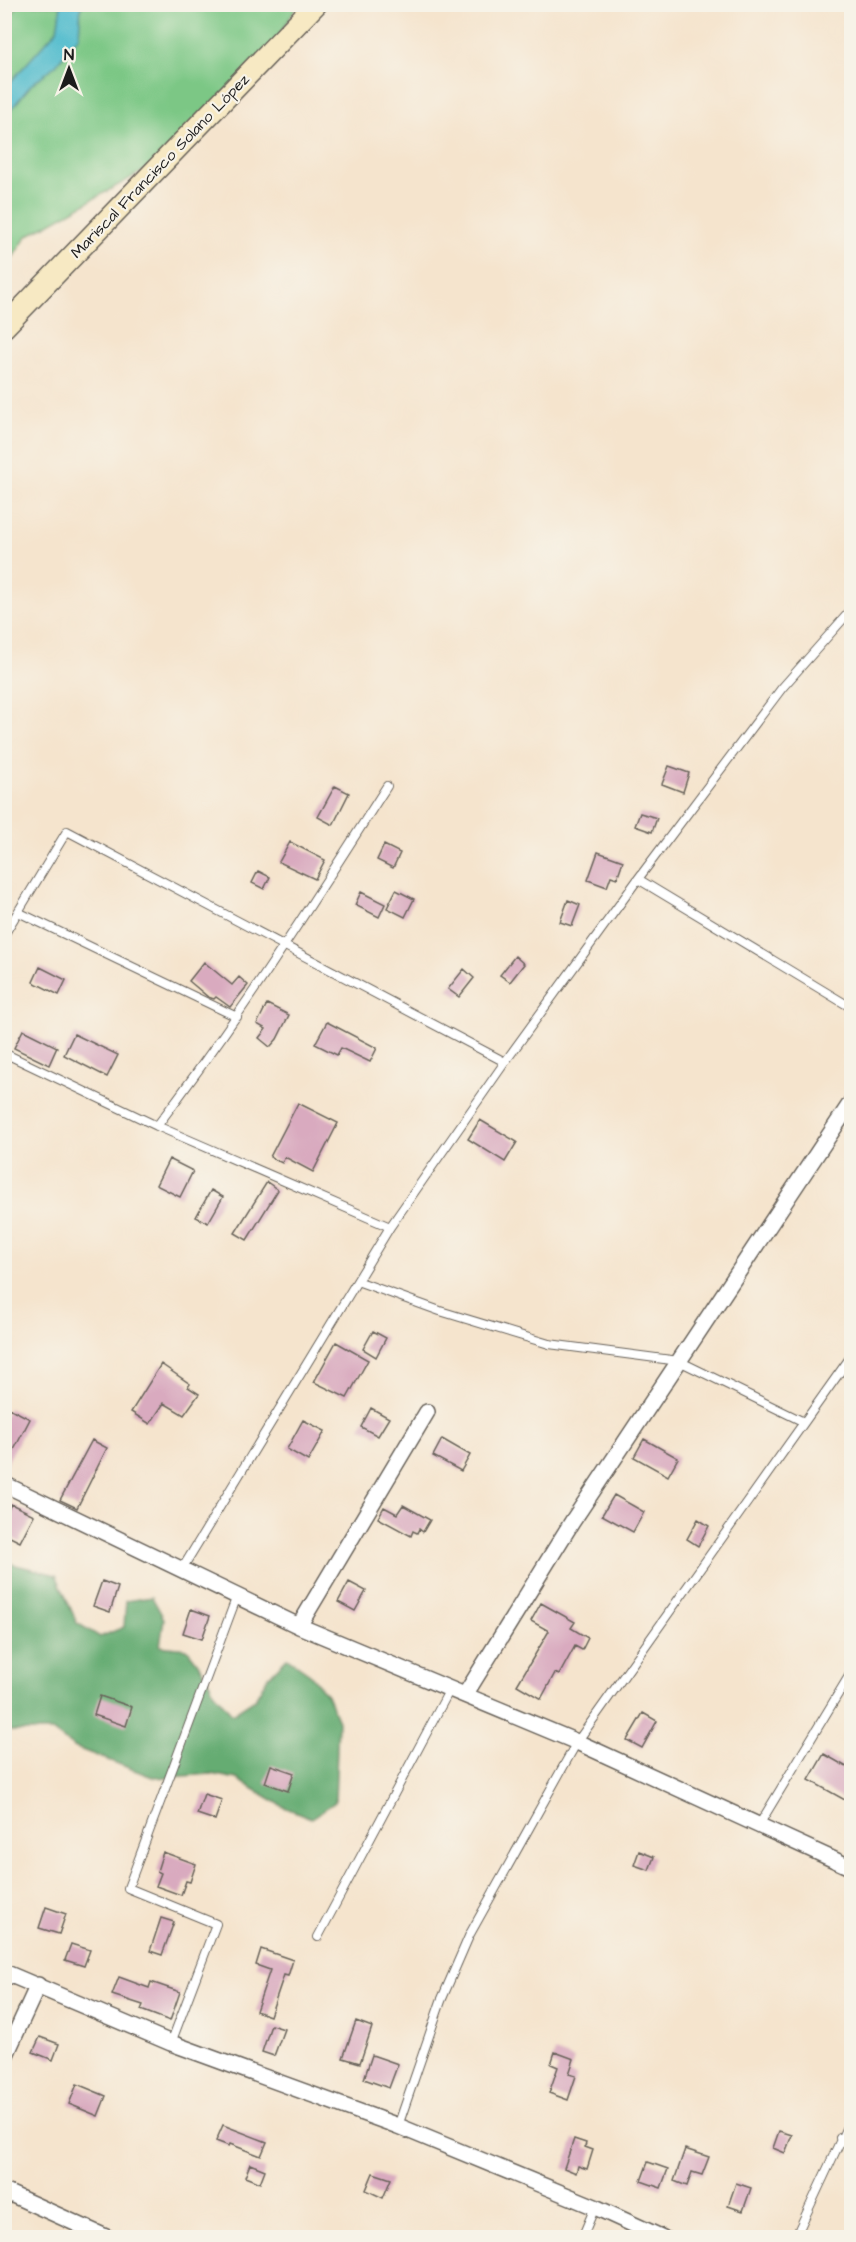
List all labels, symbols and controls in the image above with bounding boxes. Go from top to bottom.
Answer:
north arrow [39,39,99,99]
text: N [64,44,74,66]
street label: Mariscal Francisco Solano López [66,69,254,263]

